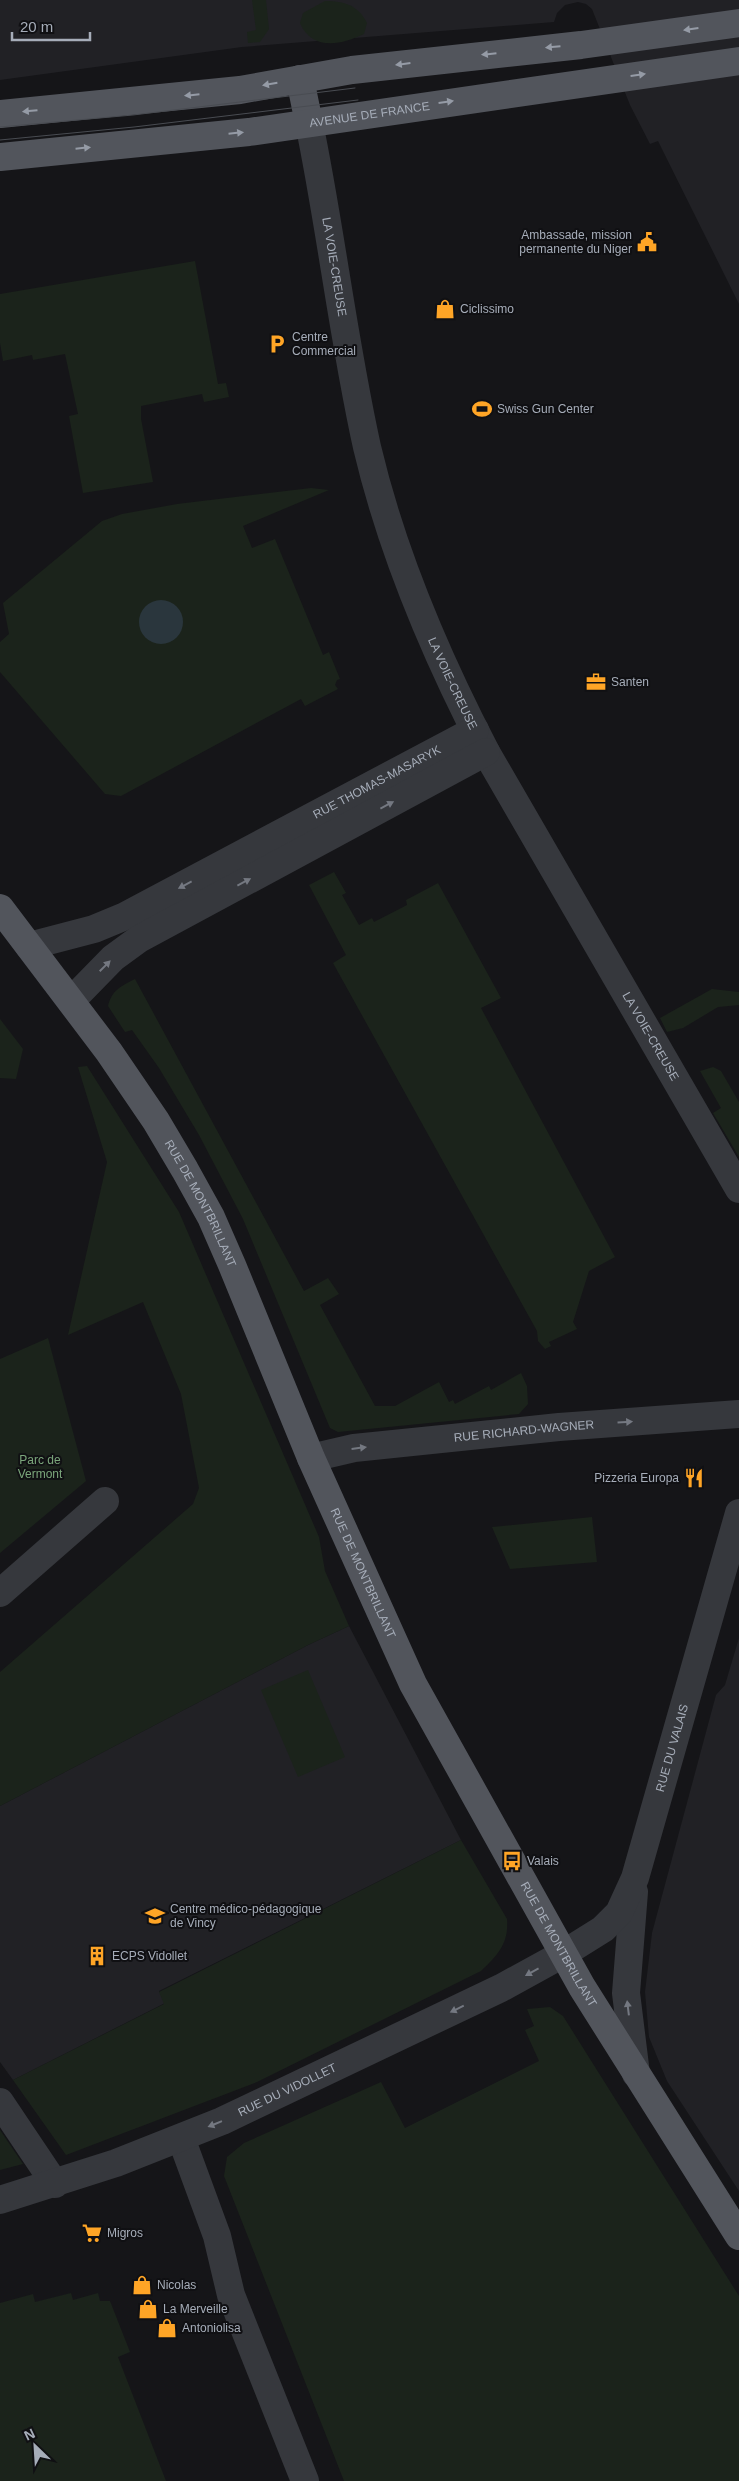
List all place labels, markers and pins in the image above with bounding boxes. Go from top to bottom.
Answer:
place label: Ambassade, mission permanente du Niger [519,228,632,256]
public building icon: Ambassade, mission permanente du Niger [636,231,658,253]
shop icon: Ciclissimo [434,298,456,320]
place label: Ciclissimo [460,302,514,316]
place label: Centre Commercial [292,330,356,358]
parking icon: Centre Commercial [266,333,288,355]
sports icon: Swiss Gun Center [471,398,493,420]
place label: Swiss Gun Center [497,402,594,416]
office icon: Santen [585,671,607,693]
place label: Santen [611,675,649,689]
restaurant icon: Pizzeria Europa [683,1467,705,1489]
place label: Pizzeria Europa [594,1471,679,1485]
bus stop icon: Valais [501,1850,523,1872]
place label: Valais [527,1854,559,1868]
place label: Centre médico-pédagogique de Vincy [170,1902,322,1930]
school or university icon: Centre médico-pédagogique de Vincy [144,1905,166,1927]
building icon: ECPS Vidollet [86,1945,108,1967]
place label: ECPS Vidollet [112,1949,188,1963]
supermarket icon: Migros [81,2222,103,2244]
place label: Migros [107,2226,143,2240]
shop icon: Nicolas [131,2274,153,2296]
place label: Nicolas [157,2278,196,2292]
shop icon: La Merveille [137,2298,159,2320]
place label: La Merveille [163,2302,228,2316]
shop icon: Antoniolisa [156,2317,178,2339]
place label: Antoniolisa [182,2321,241,2335]

